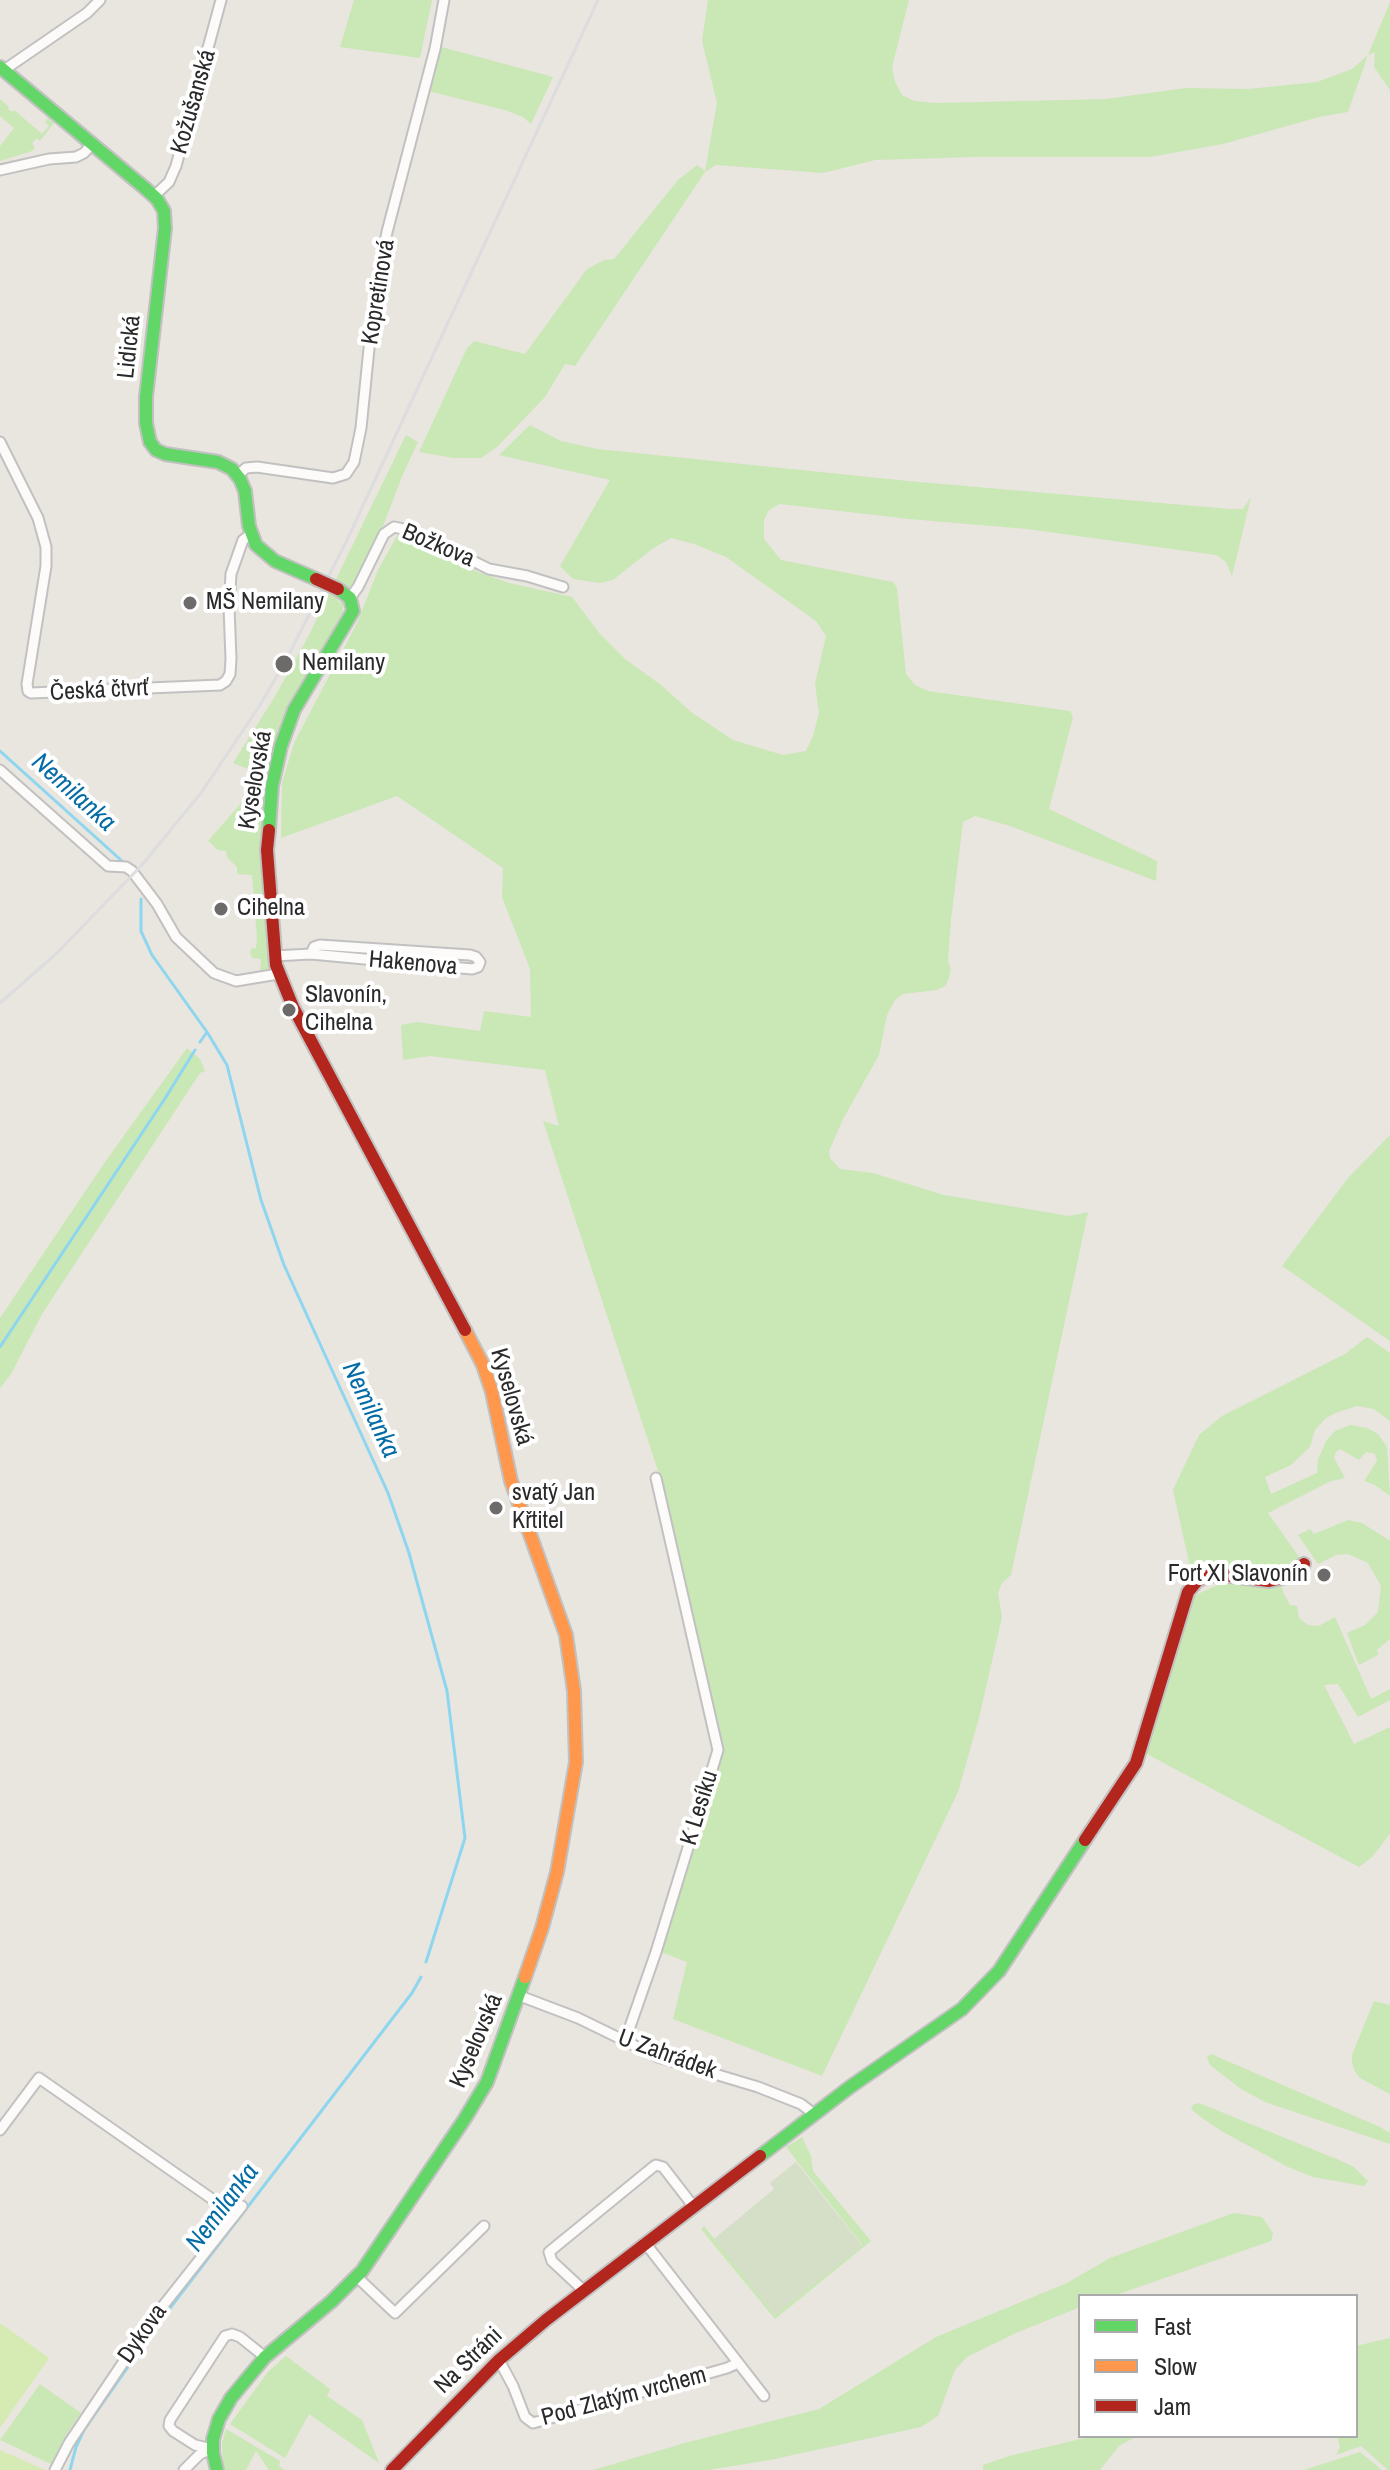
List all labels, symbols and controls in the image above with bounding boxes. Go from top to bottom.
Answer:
street label: Kožušanská [165,47,223,157]
street label: Kopretinová [356,237,402,347]
street label: Lidická [112,314,148,380]
street label: Božkova [398,518,478,574]
place label: MŠ Nemilany [206,589,324,617]
marker: MŠ Nemilany [181,594,199,612]
place label: Nemilany [302,650,385,678]
marker: Nemilany [273,653,295,675]
street label: Česká čtvrť [49,674,149,708]
street label: Kyselovská [233,728,279,832]
water label: Nemilanka [25,747,121,839]
place label: Cihelna [237,895,305,923]
marker: Cihelna [212,900,230,918]
street label: Hakenova [368,946,458,982]
place label: Slavonín, Cihelna [305,982,387,1038]
marker: Slavonín, Cihelna [280,1001,298,1019]
street label: Kyselovská [483,1345,539,1449]
water label: Nemilanka [334,1357,406,1463]
place label: svatý Jan Křtitel [512,1480,595,1536]
marker: svatý Jan Křtitel [487,1499,505,1517]
place label: Fort XI Slavonín [1168,1561,1308,1589]
marker: Fort XI Slavonín [1315,1566,1333,1584]
street label: K Lesíku [675,1767,725,1849]
street label: Kyselovská [444,1990,510,2092]
street label: U Zahrádek [614,2024,720,2086]
water label: Nemilanka [180,2158,266,2258]
legend [1078,2294,1358,2438]
street label: Dykova [112,2299,174,2369]
text: Fast [1154,2310,1191,2342]
street label: Na Stráni [429,2322,509,2400]
text: Slow [1154,2350,1197,2382]
street label: Pod Zlatým vrchem [538,2361,710,2433]
text: Jam [1154,2390,1191,2422]

